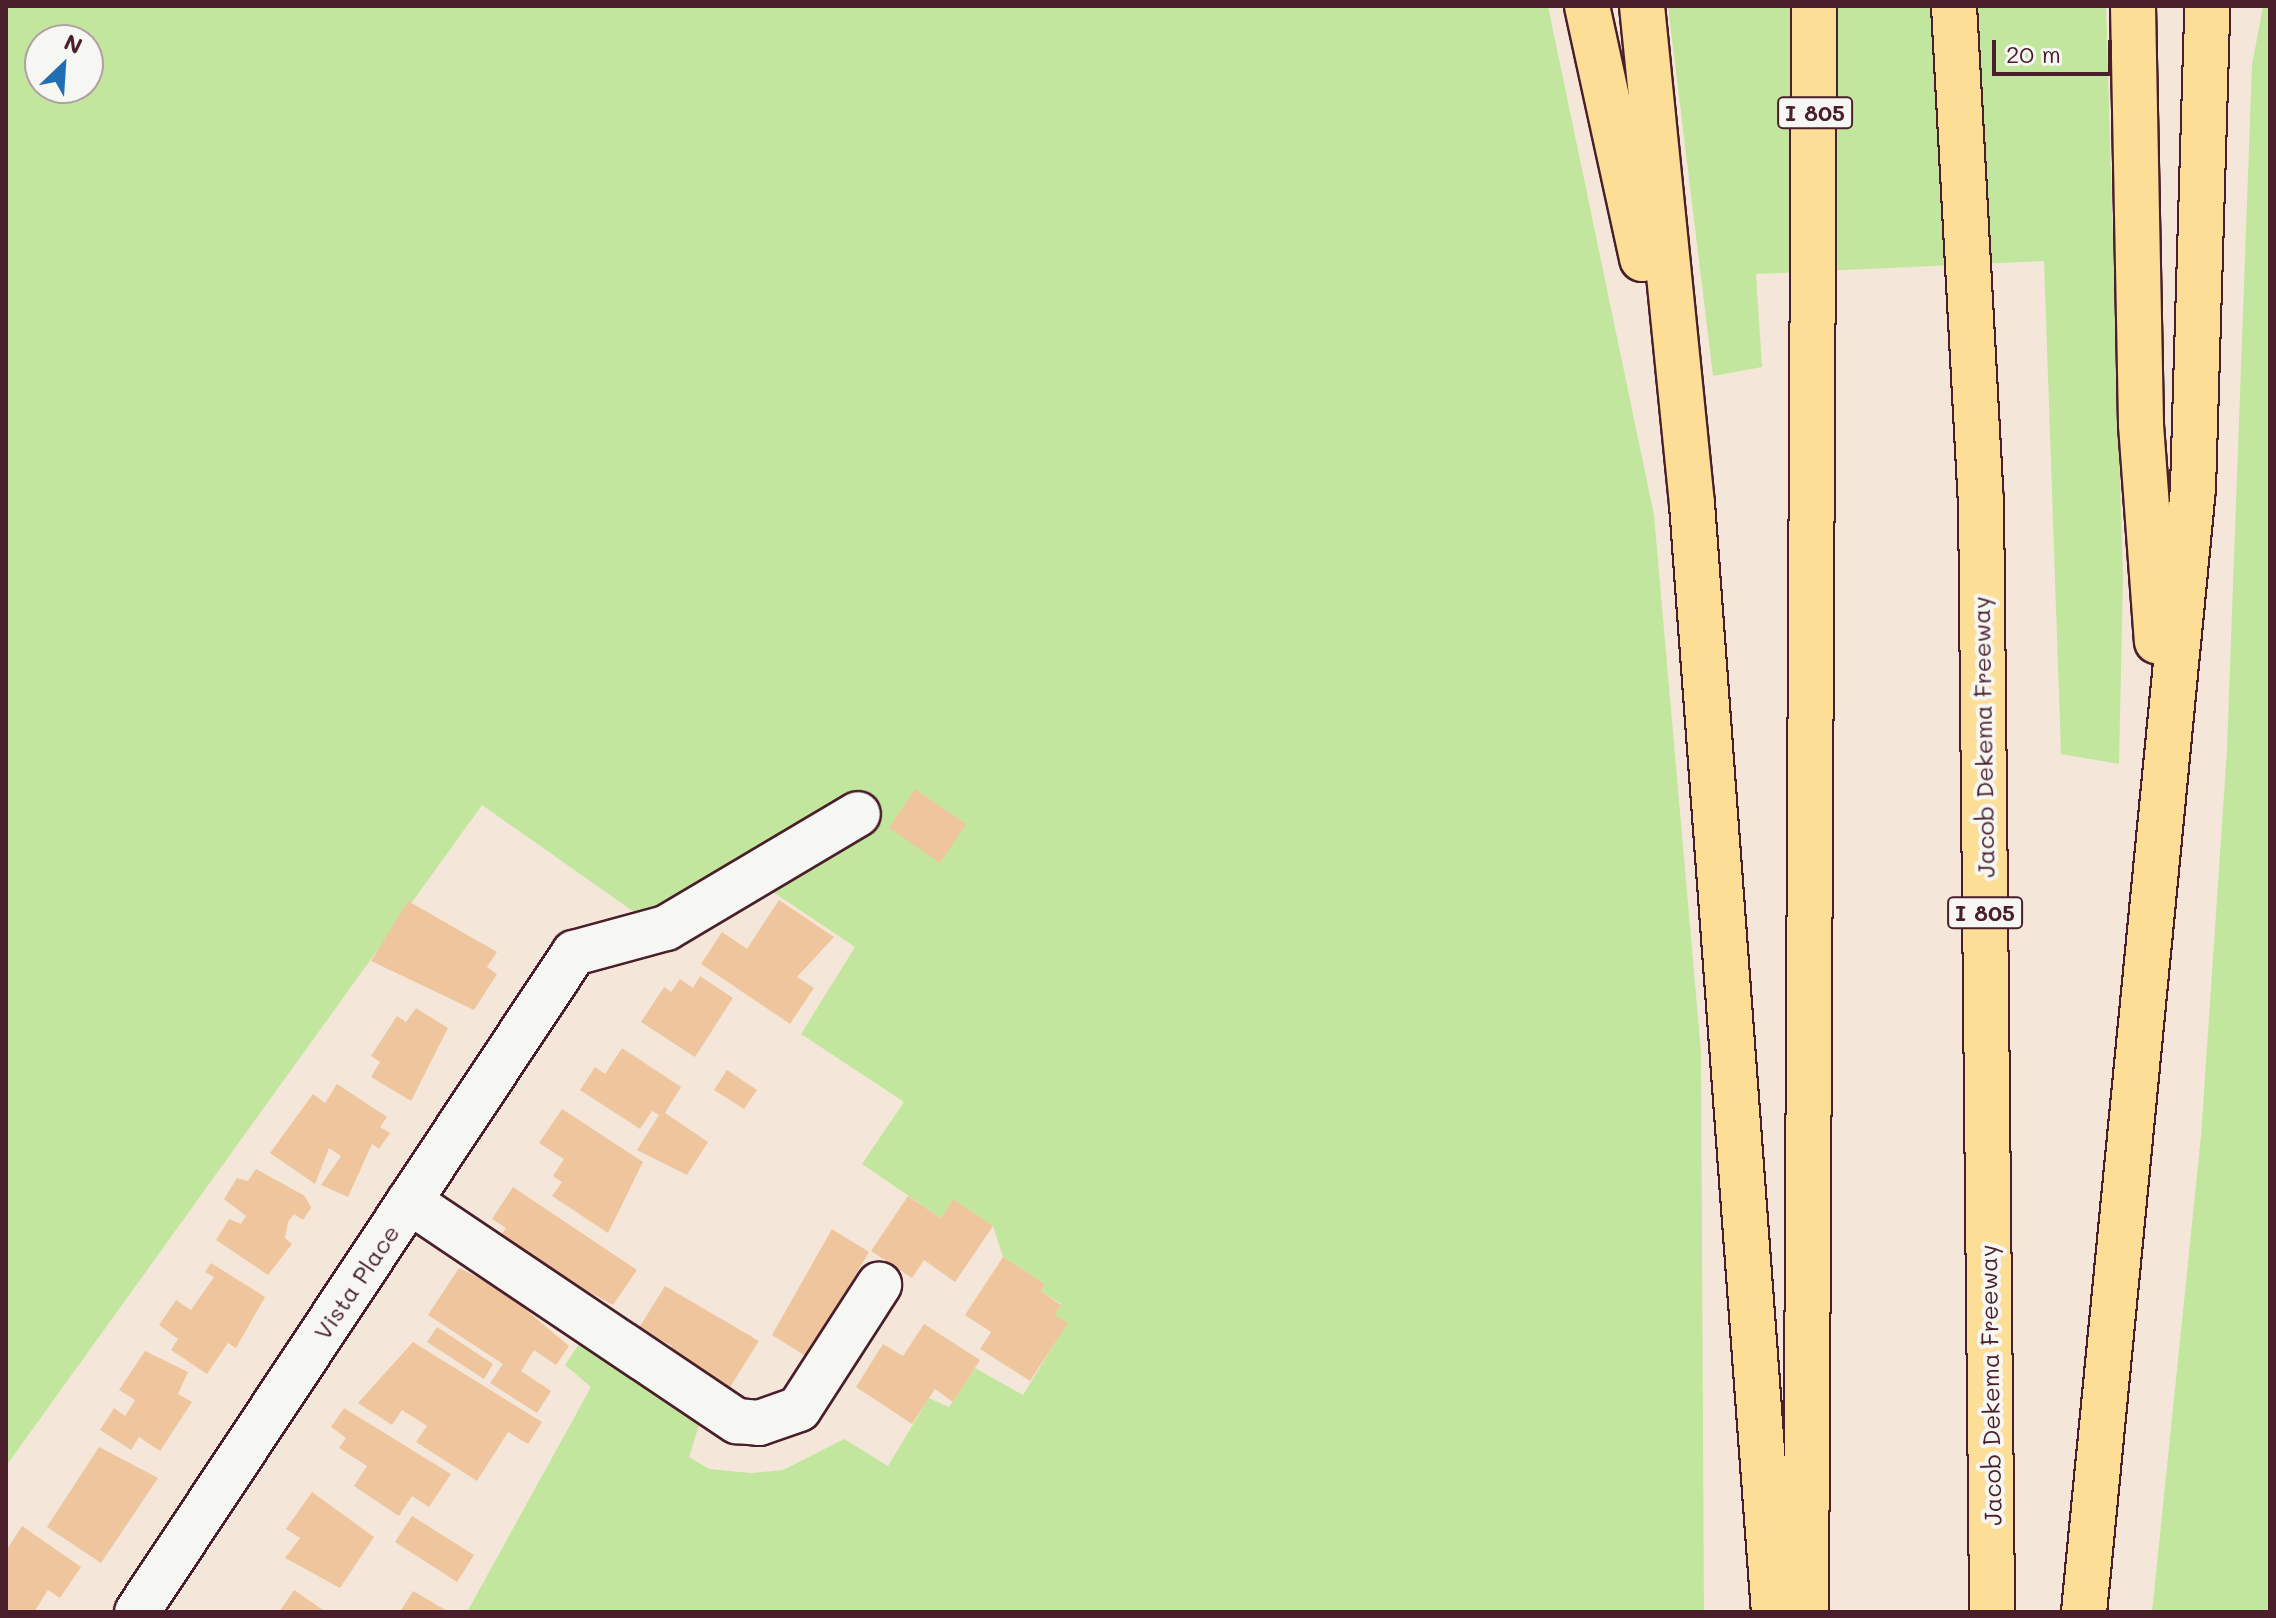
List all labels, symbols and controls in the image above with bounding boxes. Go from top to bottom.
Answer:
north arrow [24,24,104,104]
scale bar [1996,24,2116,74]
text: N [60,27,87,60]
text: 20 m [2006,38,2061,69]
road number: I 805 [1777,95,1853,131]
street label: Jacob Dekema Freeway [1966,596,2000,878]
road number: I 805 [1947,895,2023,931]
street label: Vista Place [307,1219,405,1345]
street label: Jacob Dekema Freeway [1973,1244,2007,1526]

